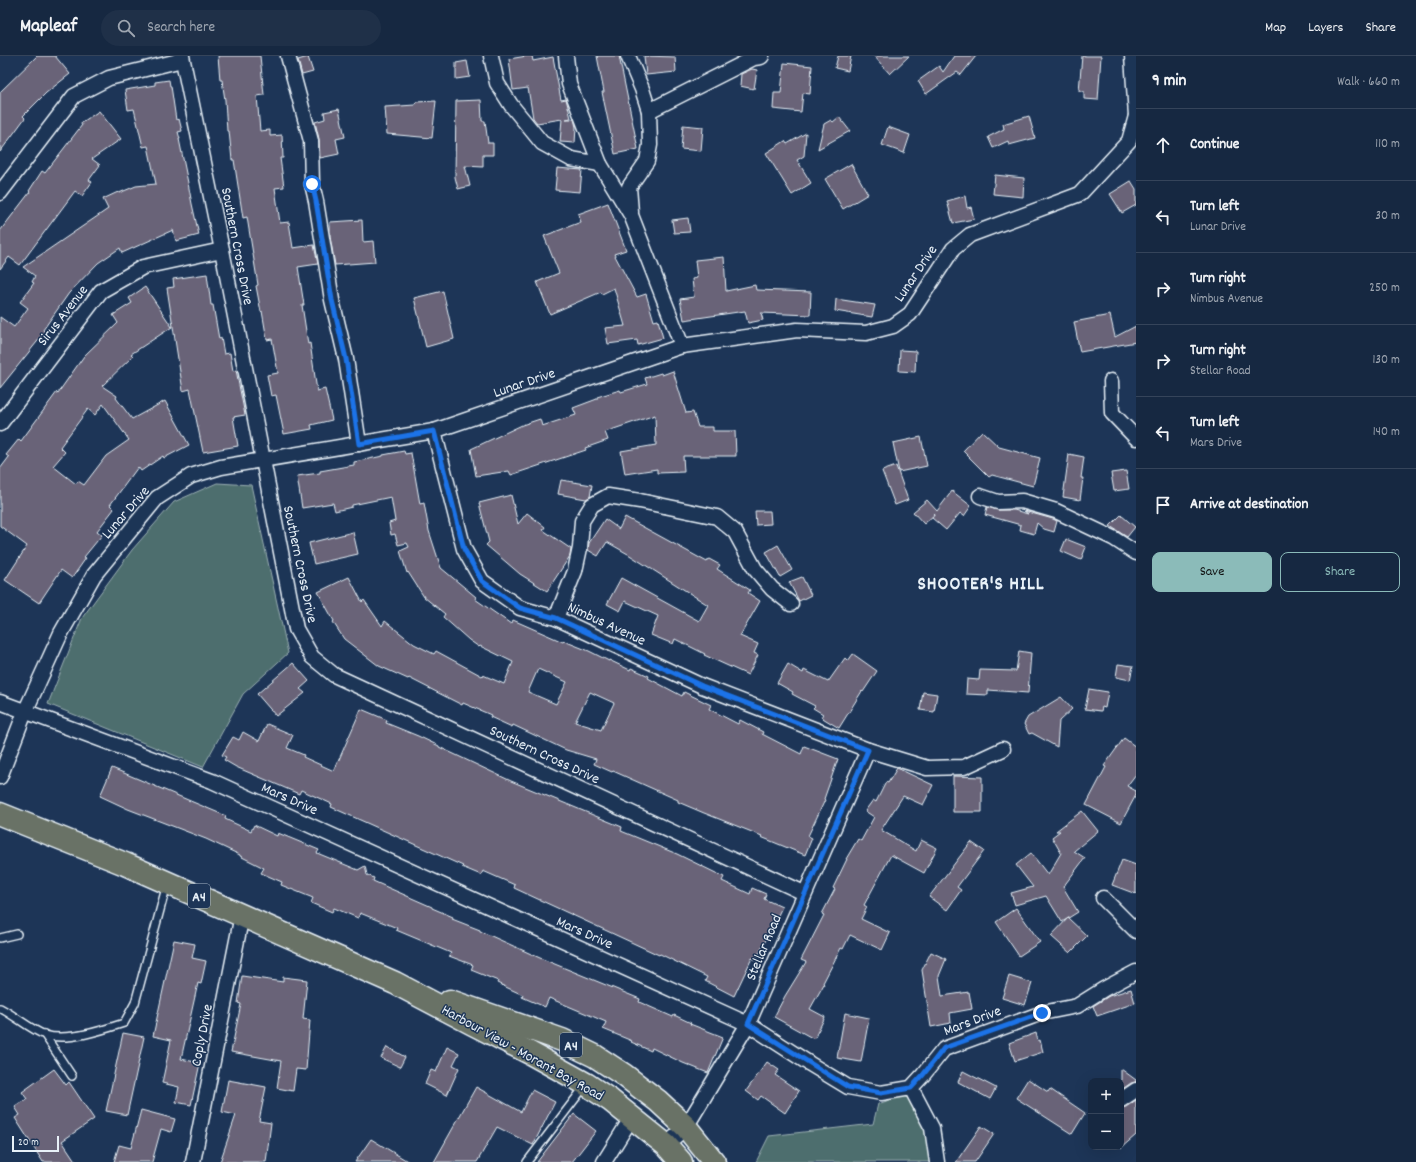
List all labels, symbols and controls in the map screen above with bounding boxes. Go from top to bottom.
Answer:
search box [101,10,381,46]
text: Mapleaf [20,14,77,41]
icon: search [115,17,137,39]
text: Search here [147,17,215,39]
text: Map [1265,18,1286,38]
text: Layers [1308,18,1343,38]
text: Share [1365,18,1396,38]
text: 9 min [1152,70,1186,94]
text: Walk · 660 m [1337,73,1400,92]
icon: ahead [1152,134,1174,156]
text: Continue [1190,134,1239,156]
text: 110 m [1375,135,1400,154]
route start [303,175,321,193]
street label: Southern Cross Drive [214,186,258,307]
text: Turn left [1190,196,1239,218]
icon: left [1152,206,1174,228]
text: 30 m [1375,207,1400,226]
text: Lunar Drive [1190,218,1246,237]
street label: Lunar Drive [890,241,944,307]
text: Turn right [1190,268,1246,290]
icon: right [1152,278,1174,300]
text: 250 m [1369,279,1400,298]
street label: Sirus Avenue [33,281,95,351]
text: Nimbus Avenue [1190,290,1263,309]
text: Turn right [1190,340,1246,362]
icon: right [1152,350,1174,372]
text: 130 m [1372,351,1400,370]
text: Stellar Road [1190,362,1251,381]
street label: Lunar Drive [491,363,559,405]
text: Turn left [1190,412,1239,434]
icon: left [1152,422,1174,444]
text: 140 m [1373,423,1400,442]
text: Mars Drive [1190,434,1242,453]
street label: Lunar Drive [97,481,156,545]
icon: arrive [1152,494,1174,516]
text: Arrive at destination [1190,494,1308,516]
street label: Southern Cross Drive [276,504,322,625]
button: Save [1152,552,1272,592]
button: Share [1280,552,1400,592]
district label: SHOOTER'S HILL [917,572,1045,599]
street label: Nimbus Avenue [563,597,649,653]
street label: Southern Cross Drive [485,721,603,791]
street label: Mars Drive [257,778,321,822]
road number: A4 [188,884,210,908]
street label: Stellar Road [741,911,789,984]
street label: Mars Drive [552,912,616,956]
street label: Harbour View - Morant Bay Road [437,1000,607,1108]
street label: Mars Drive [941,1001,1005,1043]
street label: Coply Drive [186,1002,220,1068]
route end [1033,1004,1051,1022]
road number: A4 [560,1033,582,1057]
map controls [1088,1078,1124,1150]
button: + [1088,1078,1124,1114]
button: − [1088,1114,1124,1150]
scale bar [12,1134,59,1153]
text: 20 m [18,1135,39,1151]

